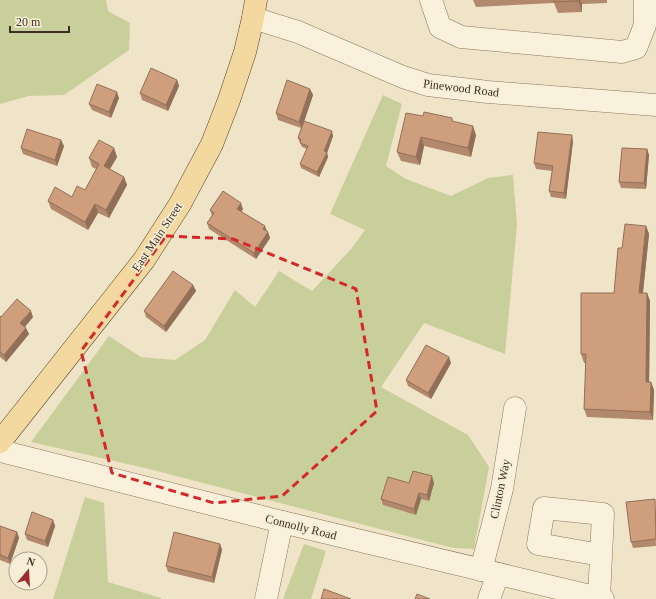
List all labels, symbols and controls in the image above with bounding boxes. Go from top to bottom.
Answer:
scale bar [10,8,69,34]
text: 20 m [16,15,41,29]
street label: Pinewood Road [422,76,500,100]
street label: East Main Street [129,199,186,274]
street label: Clinton Way [487,458,513,520]
street label: Connolly Road [264,511,338,543]
north arrow [8,551,48,591]
text: N [25,555,37,568]

